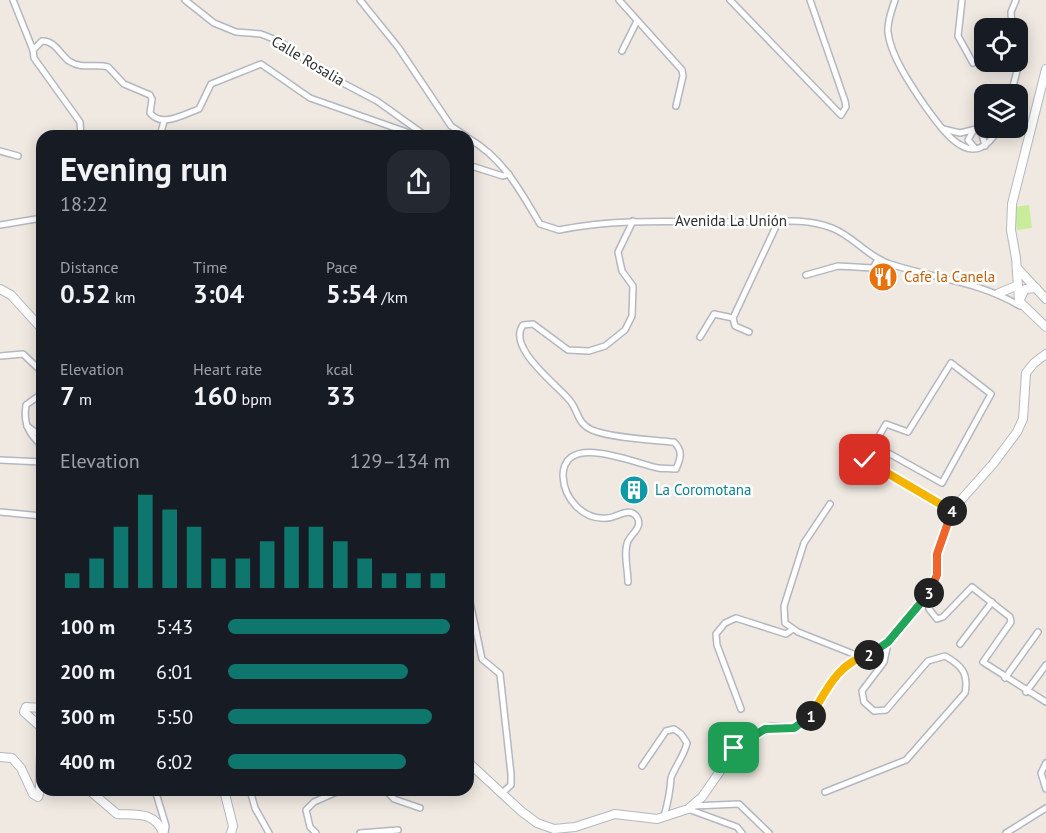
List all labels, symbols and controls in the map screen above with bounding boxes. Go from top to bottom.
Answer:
map controls [974,18,1028,138]
button: locate [974,18,1028,72]
street label: Calle Rosalia [268,31,348,90]
button: layers [974,84,1028,138]
text: Evening run [60,147,228,190]
button: share [387,150,450,213]
text: 18:22 [60,191,108,217]
street label: Avenida La Unión [675,211,787,230]
text: Distance [60,257,119,277]
text: Time [193,257,227,277]
text: Pace [326,257,357,277]
restaurant icon: Cafe la Canela [867,261,899,293]
place label: Cafe la Canela [904,267,995,286]
text: 0.52 [60,277,111,310]
text: 3:04 [193,277,244,310]
text: 5:54 [326,277,377,310]
text: km [111,287,136,307]
text: /km [377,287,408,307]
text: Elevation [60,359,124,379]
text: Heart rate [193,359,262,379]
text: kcal [326,359,353,379]
text: 7 [60,379,75,412]
text: 160 [193,379,237,412]
text: 33 [326,379,355,412]
text: m [75,389,92,409]
text: bpm [237,389,272,409]
pin [839,434,890,485]
icon: check [848,443,881,476]
text: Elevation [60,448,140,474]
text: 129–134 m [350,448,450,474]
building icon: La Coromotana [618,474,650,506]
place label: La Coromotana [655,480,752,499]
pin: 4 [937,496,967,526]
text: 4 [947,501,957,521]
pin: 3 [914,578,944,608]
text: 3 [924,583,934,603]
text: 100 m [60,614,115,640]
text: 5:43 [156,614,193,640]
pin: 2 [854,640,884,670]
text: 2 [864,645,874,665]
text: 200 m [60,659,115,685]
text: 6:01 [156,659,193,685]
pin: 1 [796,701,826,731]
text: 300 m [60,704,115,730]
text: 5:50 [156,704,193,730]
text: 1 [806,706,816,726]
pin [708,722,759,773]
icon: arrive [717,731,750,764]
text: 400 m [60,749,115,775]
text: 6:02 [156,749,193,775]

